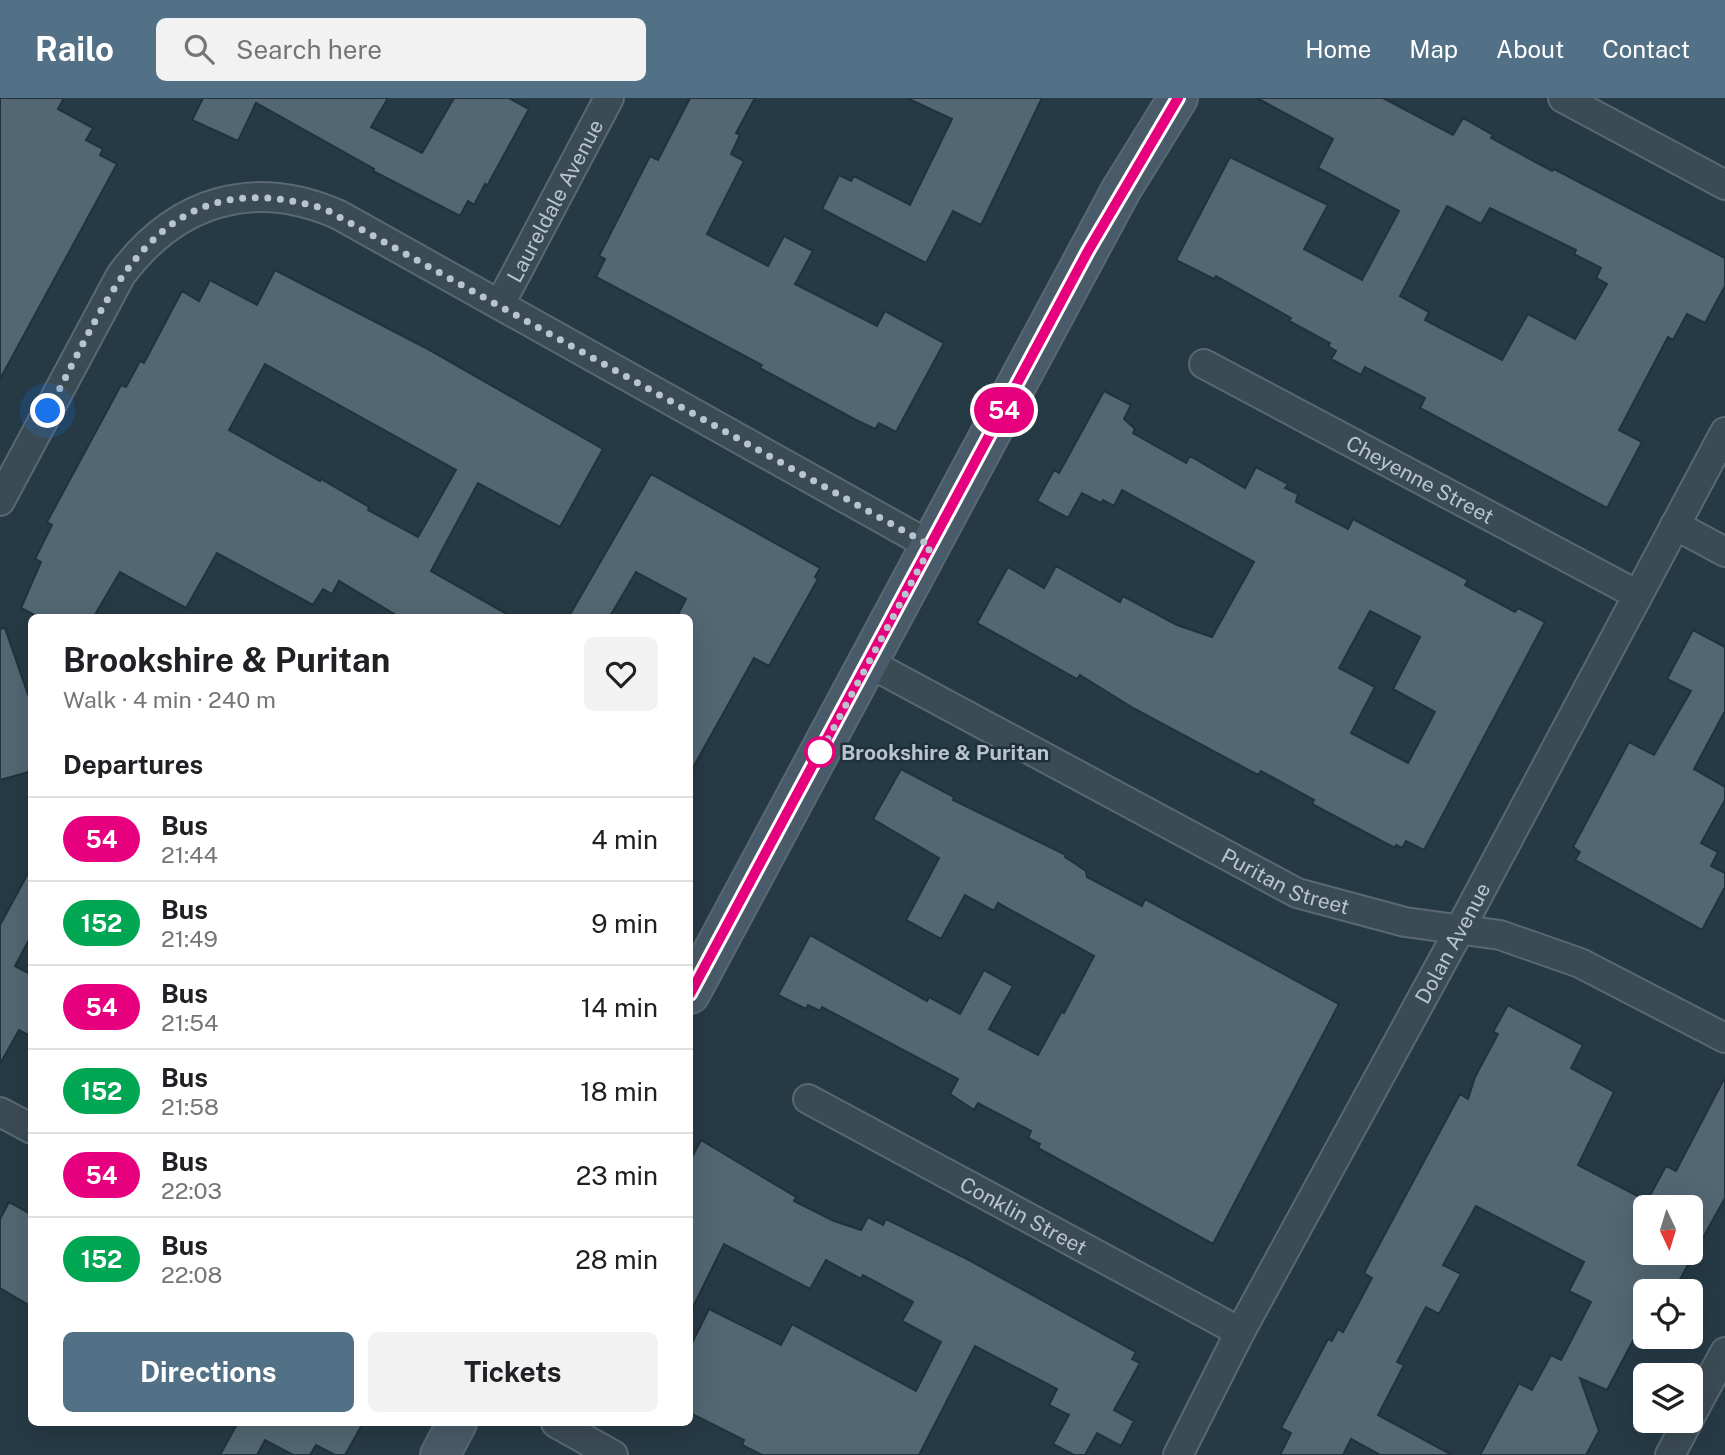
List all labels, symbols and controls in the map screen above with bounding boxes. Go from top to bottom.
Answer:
search box [156,18,646,81]
text: Railo [35,30,114,68]
icon: search [180,30,218,68]
text: Search here [236,34,382,65]
text: Home [1305,35,1371,63]
text: Map [1409,35,1458,63]
text: About [1496,35,1564,63]
text: Contact [1602,35,1690,63]
street label: Laureldale Avenue [501,115,608,286]
line badge: 54 [972,387,1036,433]
your location [30,393,65,428]
text: 54 [988,396,1020,424]
street label: Cheyenne Street [1342,430,1498,529]
button: heart [584,637,658,711]
text: Brookshire & Puritan [63,641,390,679]
text: Walk · 4 min · 240 m [63,686,276,713]
marker: Brookshire & Puritan [805,737,835,767]
place label: Brookshire & Puritan [841,740,1049,765]
text: Departures [63,749,203,780]
text: Bus [161,810,208,841]
text: 4 min [591,824,658,855]
text: 54 [86,825,117,853]
text: 21:44 [161,841,218,868]
street label: Puritan Street [1217,842,1352,919]
street label: Dolan Avenue [1409,878,1495,1008]
text: Bus [161,894,208,925]
text: 9 min [591,908,658,939]
text: 152 [81,909,122,937]
text: 21:49 [161,925,218,952]
text: Bus [161,978,208,1009]
text: 14 min [581,992,658,1023]
text: 54 [86,993,117,1021]
text: 21:54 [161,1009,218,1036]
text: Bus [161,1062,208,1093]
text: 18 min [580,1076,658,1107]
text: 152 [81,1077,122,1105]
text: 21:58 [161,1093,219,1120]
text: Bus [161,1146,208,1177]
text: 23 min [576,1160,658,1191]
text: 54 [86,1161,117,1189]
street label: Conklin Street [956,1171,1091,1260]
text: 22:03 [161,1177,222,1204]
north arrow [1633,1195,1703,1265]
map controls [1633,1195,1703,1433]
text: Bus [161,1230,208,1261]
text: 28 min [575,1244,658,1275]
text: 152 [81,1245,122,1273]
text: 22:08 [161,1261,222,1288]
button: locate [1633,1279,1703,1349]
button: Directions [63,1332,354,1412]
button: Tickets [368,1332,658,1412]
button: layers [1633,1363,1703,1433]

